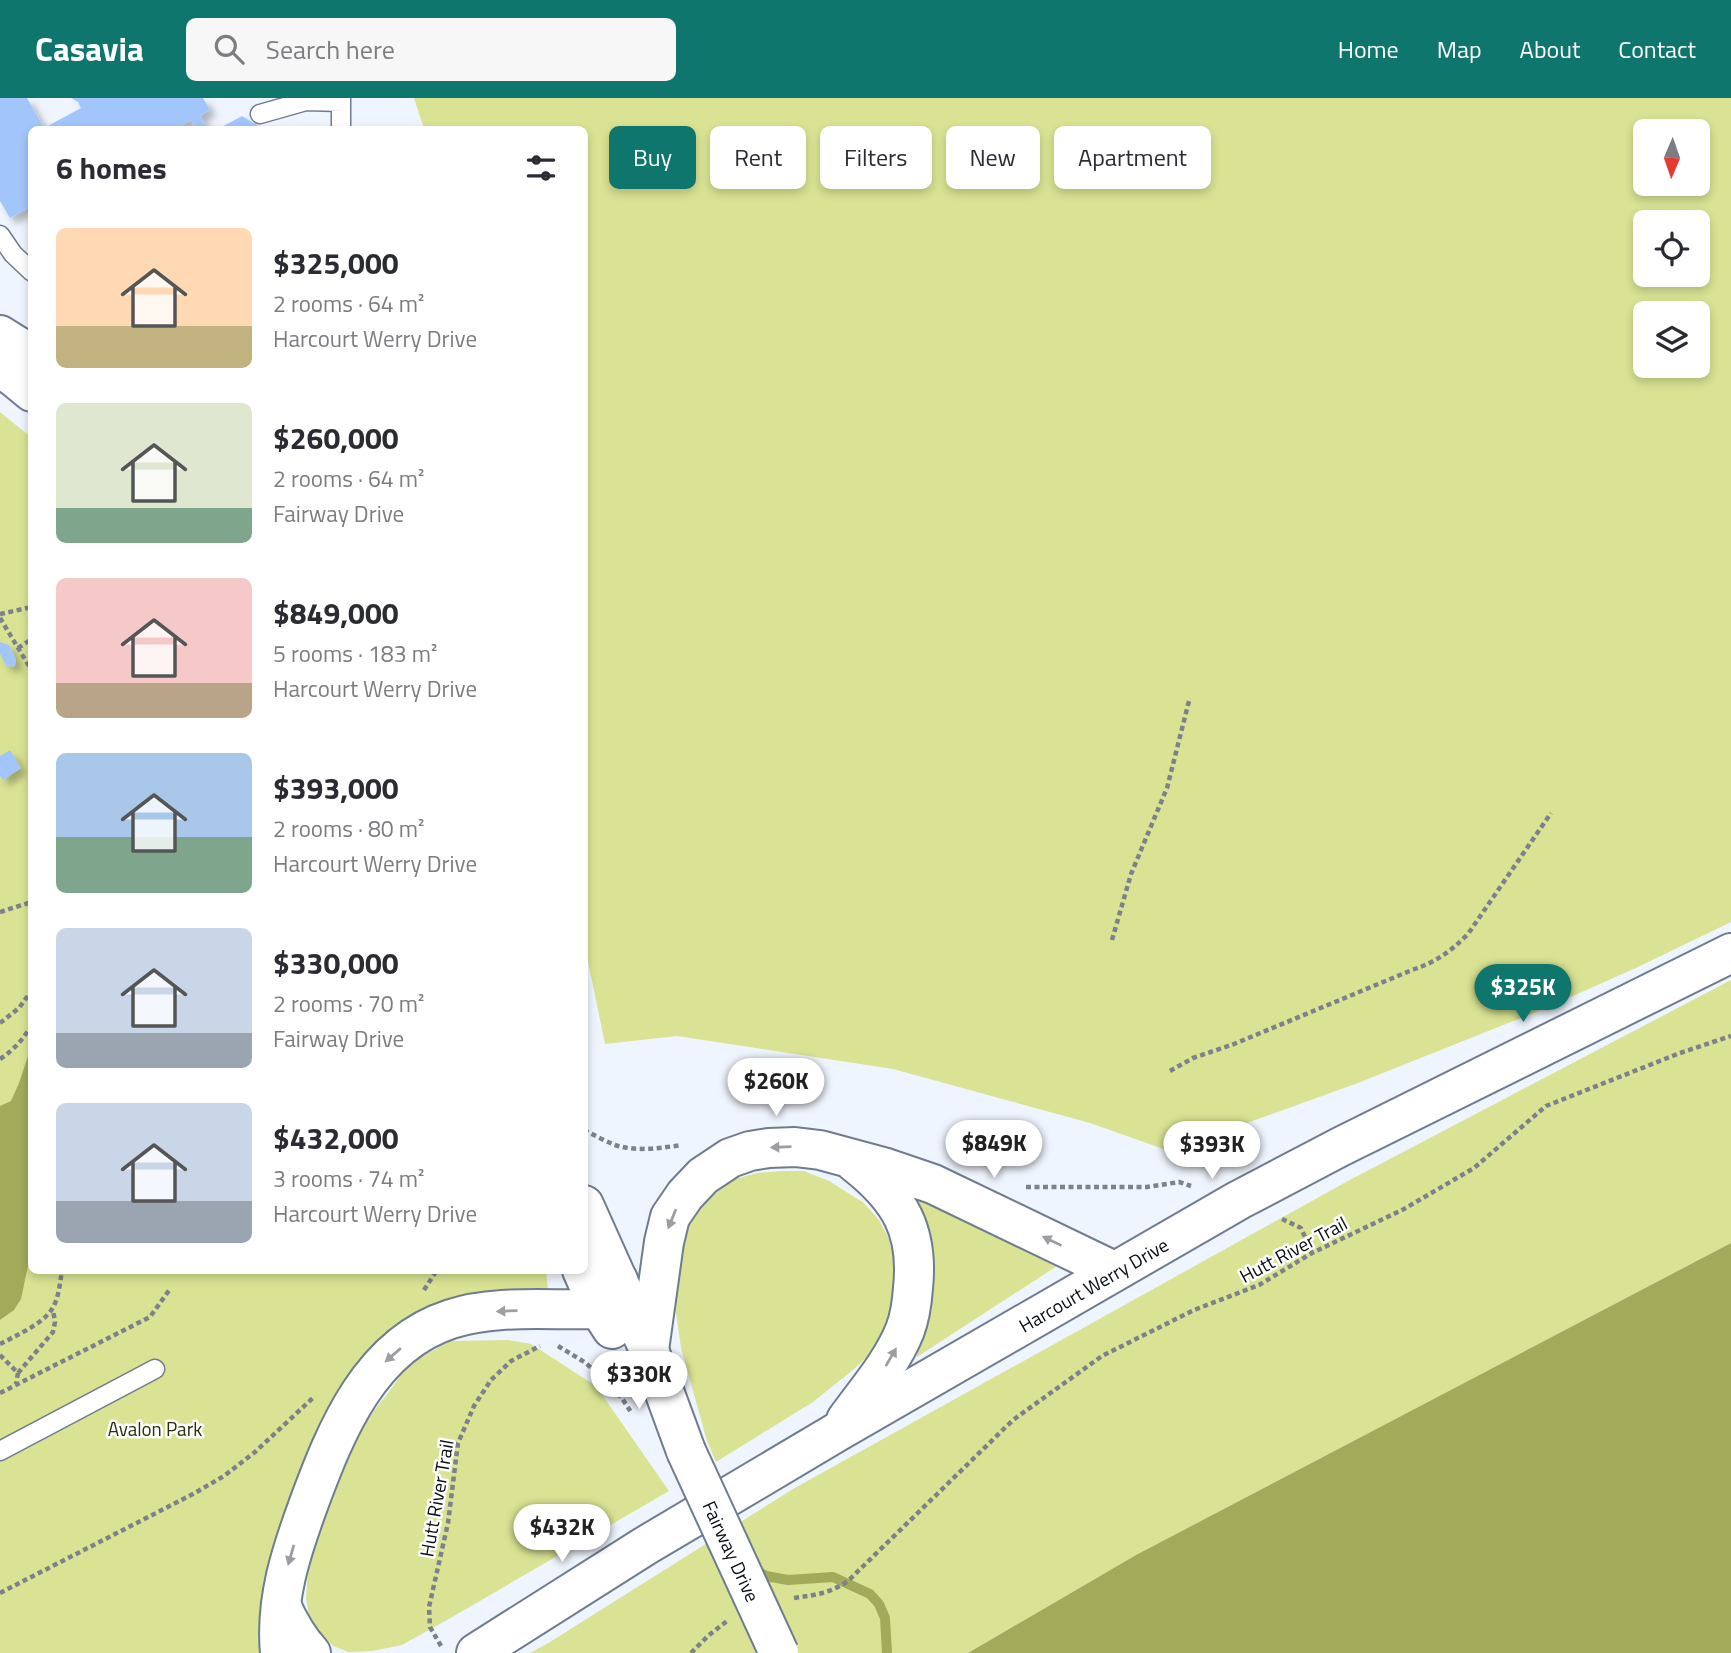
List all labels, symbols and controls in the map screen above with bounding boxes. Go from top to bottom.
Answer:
search box [186,18,676,81]
text: Casavia [35,24,144,74]
icon: search [210,30,248,68]
text: Search here [266,30,395,69]
text: Home [1338,31,1399,67]
text: Map [1437,31,1482,67]
text: About [1520,31,1580,67]
text: Contact [1618,31,1696,67]
north arrow [1633,119,1710,196]
map controls [1633,119,1710,378]
chip: Buy [609,126,696,189]
chip: Rent [710,126,806,189]
chip: Filters [820,126,932,189]
chip: New [946,126,1040,189]
chip: Apartment [1054,126,1211,189]
text: 6 homes [56,145,167,191]
icon: filters [522,149,560,187]
button: locate [1633,210,1710,287]
text: $325,000 [273,240,399,286]
icon: home [112,256,196,340]
text: 2 rooms · 64 m² [273,286,424,321]
button: layers [1633,301,1710,378]
text: Harcourt Werry Drive [273,321,477,356]
text: $260,000 [273,415,399,461]
icon: home [112,431,196,515]
text: 2 rooms · 64 m² [273,461,424,496]
text: Fairway Drive [273,496,404,531]
text: $849,000 [273,590,399,636]
icon: home [112,606,196,690]
text: 5 rooms · 183 m² [273,636,437,671]
text: Harcourt Werry Drive [273,671,477,706]
text: $393,000 [273,765,399,811]
icon: home [112,781,196,865]
text: 2 rooms · 80 m² [273,811,424,846]
text: Harcourt Werry Drive [273,846,477,881]
text: $330,000 [273,940,399,986]
icon: home [112,956,196,1040]
pin: $325K [1474,964,1572,1024]
text: $325K [1490,969,1556,1004]
text: 2 rooms · 70 m² [273,986,424,1021]
text: Fairway Drive [273,1021,404,1056]
pin: $260K [727,1058,825,1118]
text: $260K [743,1063,809,1098]
text: $432,000 [273,1115,399,1161]
pin: $849K [945,1121,1043,1180]
pin: $393K [1163,1122,1261,1181]
text: $849K [961,1125,1027,1160]
text: $393K [1179,1126,1245,1161]
icon: home [112,1131,196,1215]
one-way arrow [770,1142,792,1153]
text: 3 rooms · 74 m² [273,1161,424,1196]
text: Harcourt Werry Drive [273,1196,477,1231]
street label: Hutt River Trail [1234,1208,1352,1290]
one-way arrow [666,1209,677,1230]
street label: Harcourt Werry Drive [1013,1229,1173,1339]
one-way arrow [1042,1236,1062,1247]
one-way arrow [496,1305,518,1316]
one-way arrow [384,1347,402,1363]
one-way arrow [884,1347,897,1366]
pin: $330K [590,1352,688,1411]
text: $330K [606,1356,672,1391]
park label: Avalon Park [108,1414,202,1443]
street label: Hutt River Trail [411,1437,461,1559]
street label: Fairway Drive [696,1496,768,1606]
pin: $432K [513,1504,611,1564]
text: $432K [529,1509,595,1544]
one-way arrow [285,1544,296,1566]

